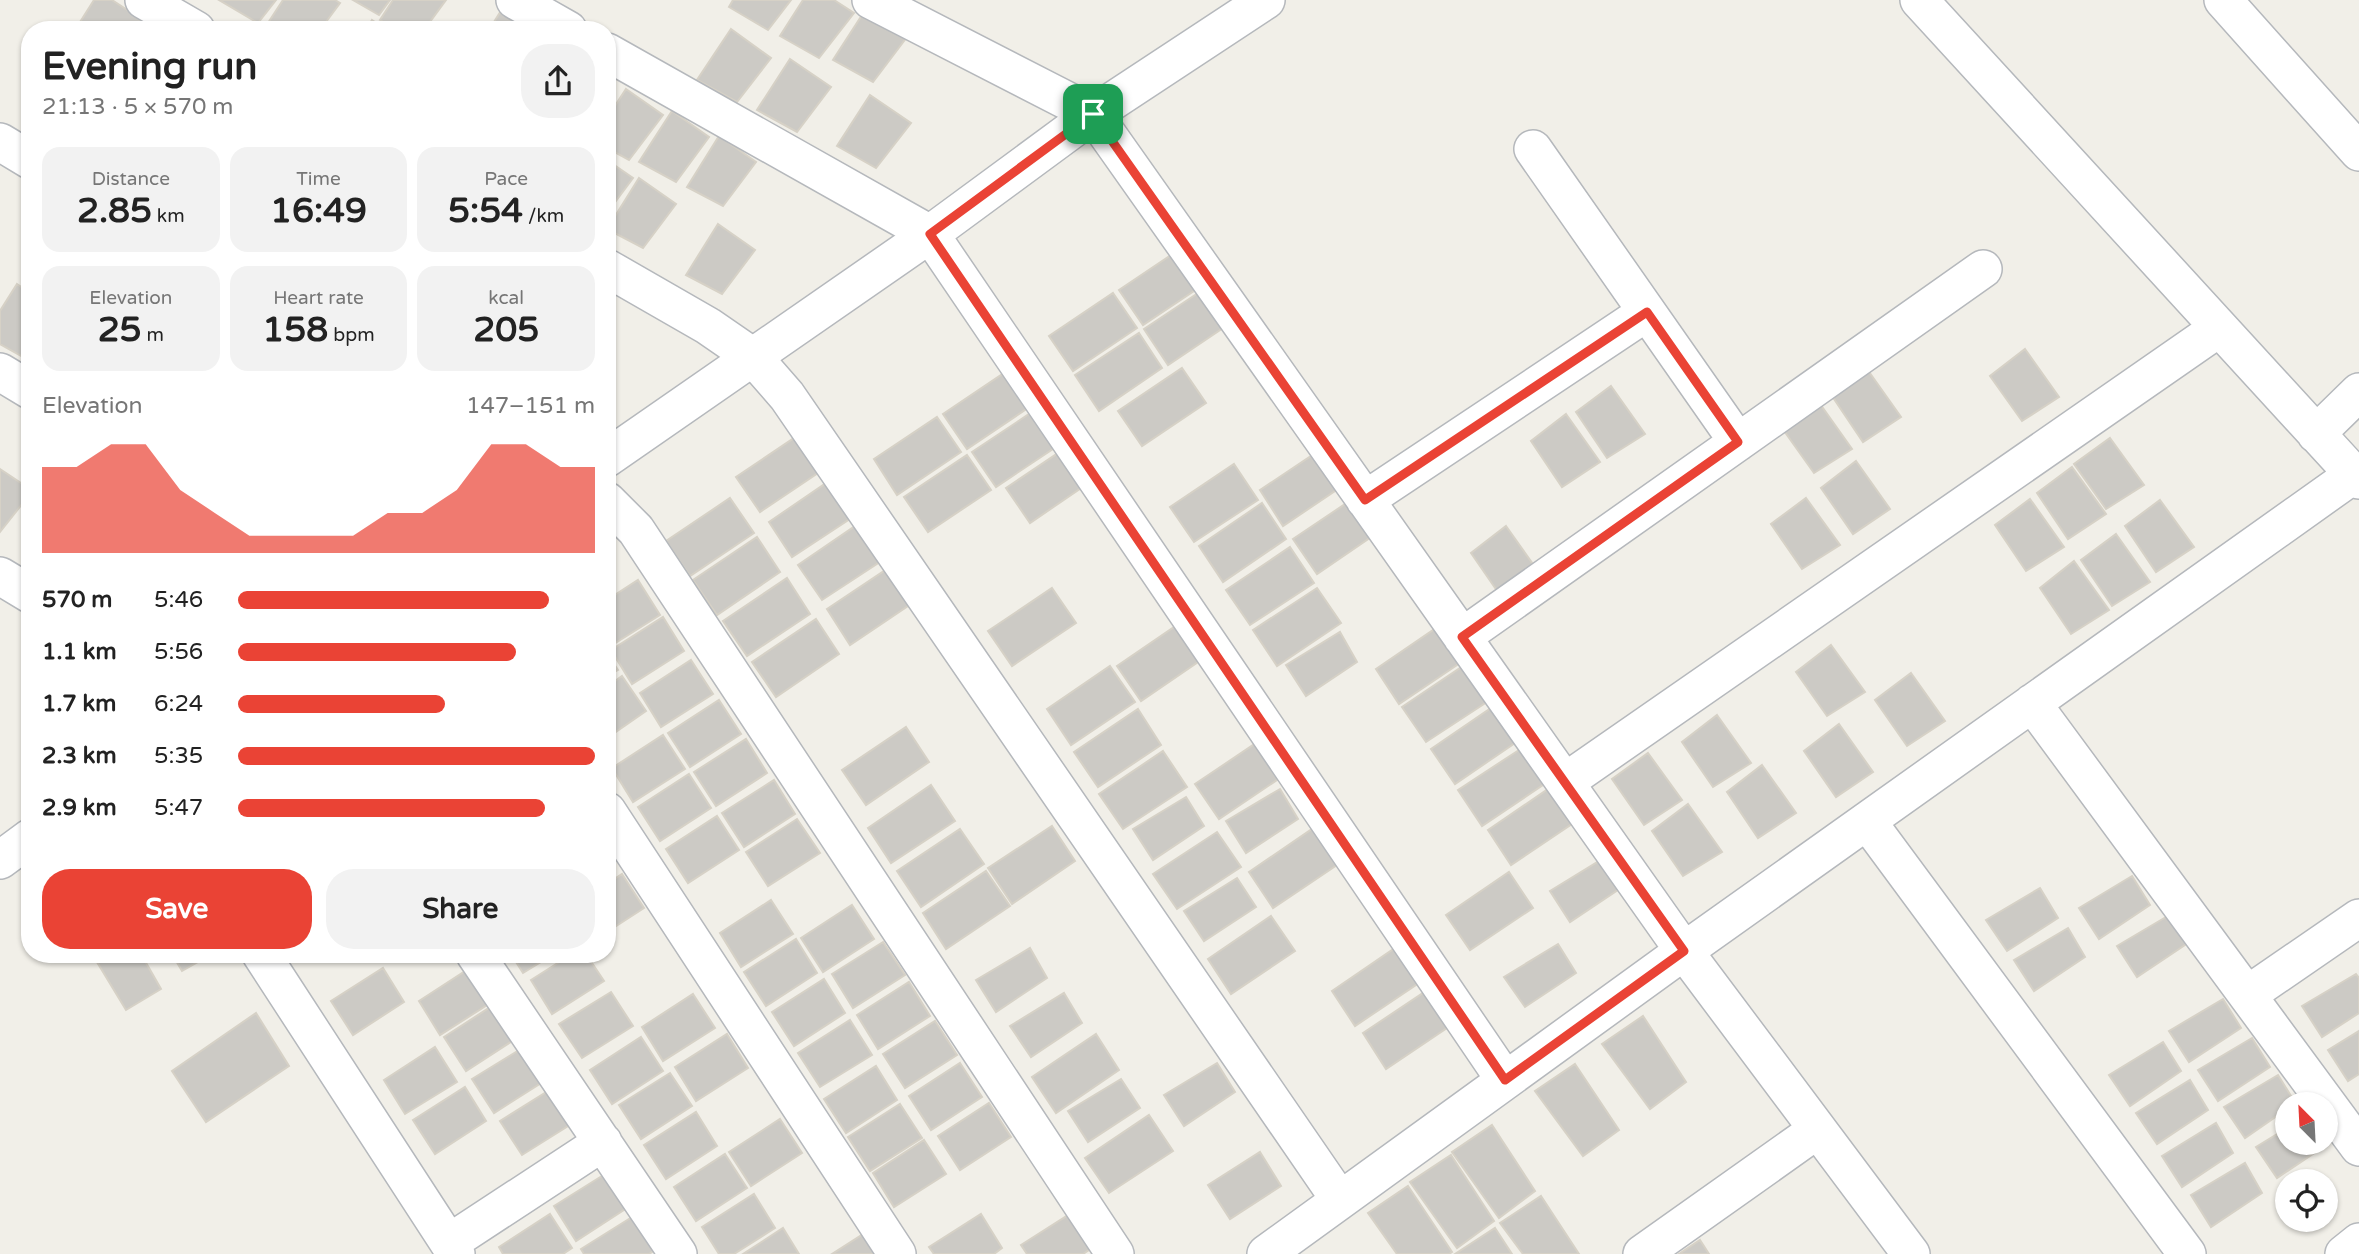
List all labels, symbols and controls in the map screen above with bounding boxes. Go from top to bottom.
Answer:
text: Evening run [42,44,257,90]
button: share [521,44,595,118]
pin [1063,84,1123,144]
text: 21:13 · 5 × 570 m [42,93,233,121]
icon: arrive [1074,95,1112,133]
text: Distance [92,168,170,190]
text: Time [296,168,341,190]
text: Pace [484,168,528,190]
text: 2.85 [77,190,152,232]
text: 16:49 [270,190,367,232]
text: 5:54 [448,190,523,232]
text: km [152,205,185,227]
text: /km [523,205,564,227]
text: Elevation [89,287,172,309]
text: Heart rate [273,287,364,309]
text: kcal [488,287,524,309]
text: 25 [98,309,142,351]
text: 158 [262,309,328,351]
text: 205 [473,309,539,351]
text: m [142,324,164,346]
text: bpm [328,324,375,346]
text: Elevation [42,392,143,420]
text: 147–151 m [466,392,595,420]
text: 570 m [42,586,112,614]
text: 5:46 [154,586,203,614]
text: 1.1 km [42,638,117,666]
text: 5:56 [154,638,203,666]
text: 1.7 km [42,690,116,718]
text: 6:24 [154,690,203,718]
text: 2.3 km [42,742,117,770]
text: 5:35 [154,742,203,770]
text: 2.9 km [42,794,117,822]
text: 5:47 [154,794,203,822]
button: Save [42,869,312,949]
button: Share [326,869,595,949]
north arrow [2275,1092,2338,1155]
map controls [2275,1092,2338,1232]
button: locate [2275,1169,2338,1232]

